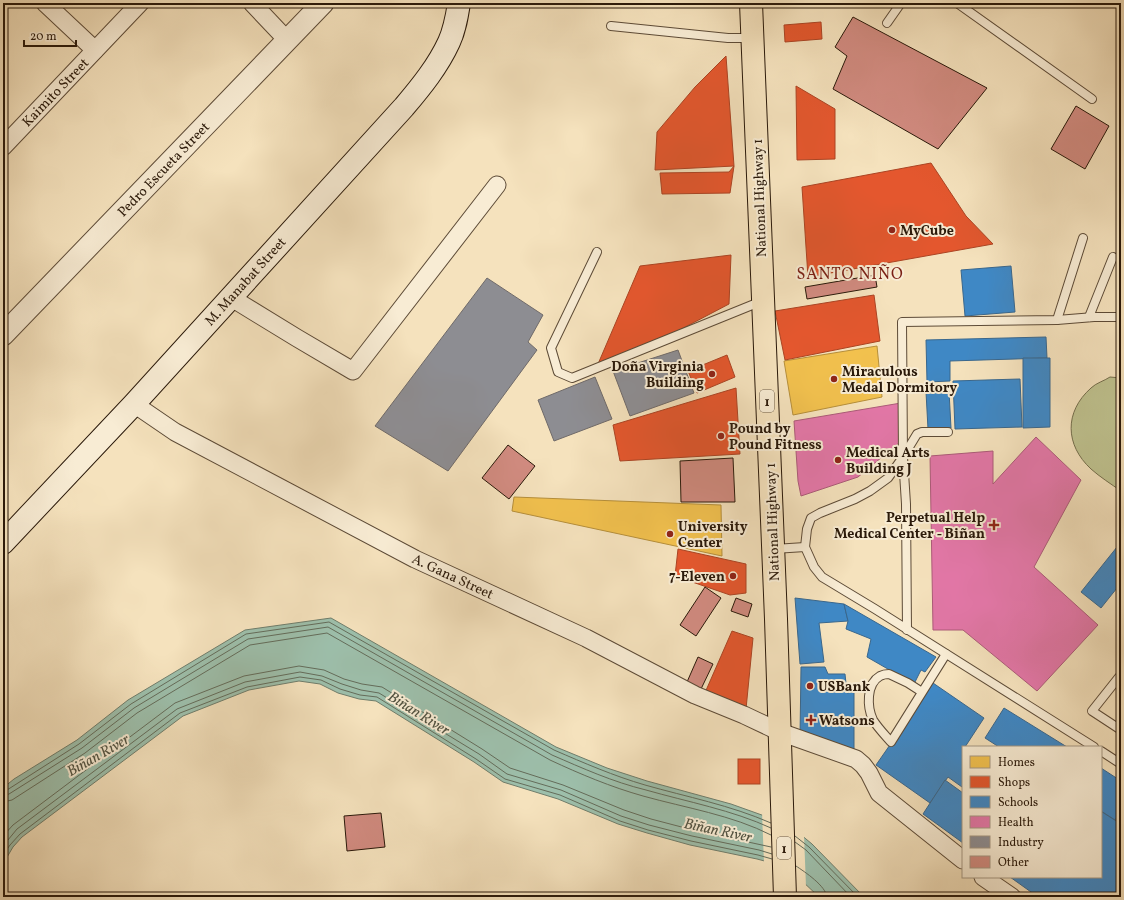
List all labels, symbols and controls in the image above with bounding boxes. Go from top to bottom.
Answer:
scale bar [24,22,76,48]
text: 20 m [30,29,57,45]
street label: Kaimito Street [18,54,94,132]
street label: Pedro Escueta Street [114,118,214,222]
street label: National Highway 1 [749,138,772,258]
place label: MyCube [900,222,954,241]
marker: MyCube [887,225,897,235]
street label: M. Manabat Street [201,233,291,330]
district label: SANTO NIÑO [796,264,904,286]
place label: Doña Virginia Building [611,358,704,393]
place label: Miraculous Medal Dormitory [842,363,957,398]
marker: Doña Virginia Building [707,369,717,379]
marker: Miraculous Medal Dormitory [829,374,839,384]
road number: 1 [760,390,774,412]
place label: Pound by Pound Fitness [729,420,822,455]
marker: Pound by Pound Fitness [716,431,726,441]
place label: Medical Arts Building J [846,444,930,479]
marker: Medical Arts Building J [833,455,843,465]
street label: National Highway 1 [762,462,785,582]
place label: Perpetual Help Medical Center - Biñan [834,509,985,544]
place label: University Center [678,518,748,553]
marker: Perpetual Help Medical Center - Biñan [988,519,1000,531]
marker: University Center [665,529,675,539]
street label: A. Gana Street [408,550,496,605]
place label: 7-Eleven [669,568,725,587]
marker: 7-Eleven [728,571,738,581]
place label: USBank [818,678,871,697]
marker: USBank [805,681,815,691]
water label: Biñan River [383,687,453,742]
place label: Watsons [819,712,875,731]
marker: Watsons [806,715,816,725]
water label: Biñan River [64,730,134,783]
legend [962,746,1102,878]
text: Homes [998,755,1035,771]
text: Shops [998,775,1030,791]
text: Schools [998,795,1038,811]
water label: Biñan River [682,814,754,849]
text: Health [998,815,1034,831]
text: Industry [998,835,1044,851]
road number: 1 [777,837,791,859]
text: Other [998,855,1029,871]

